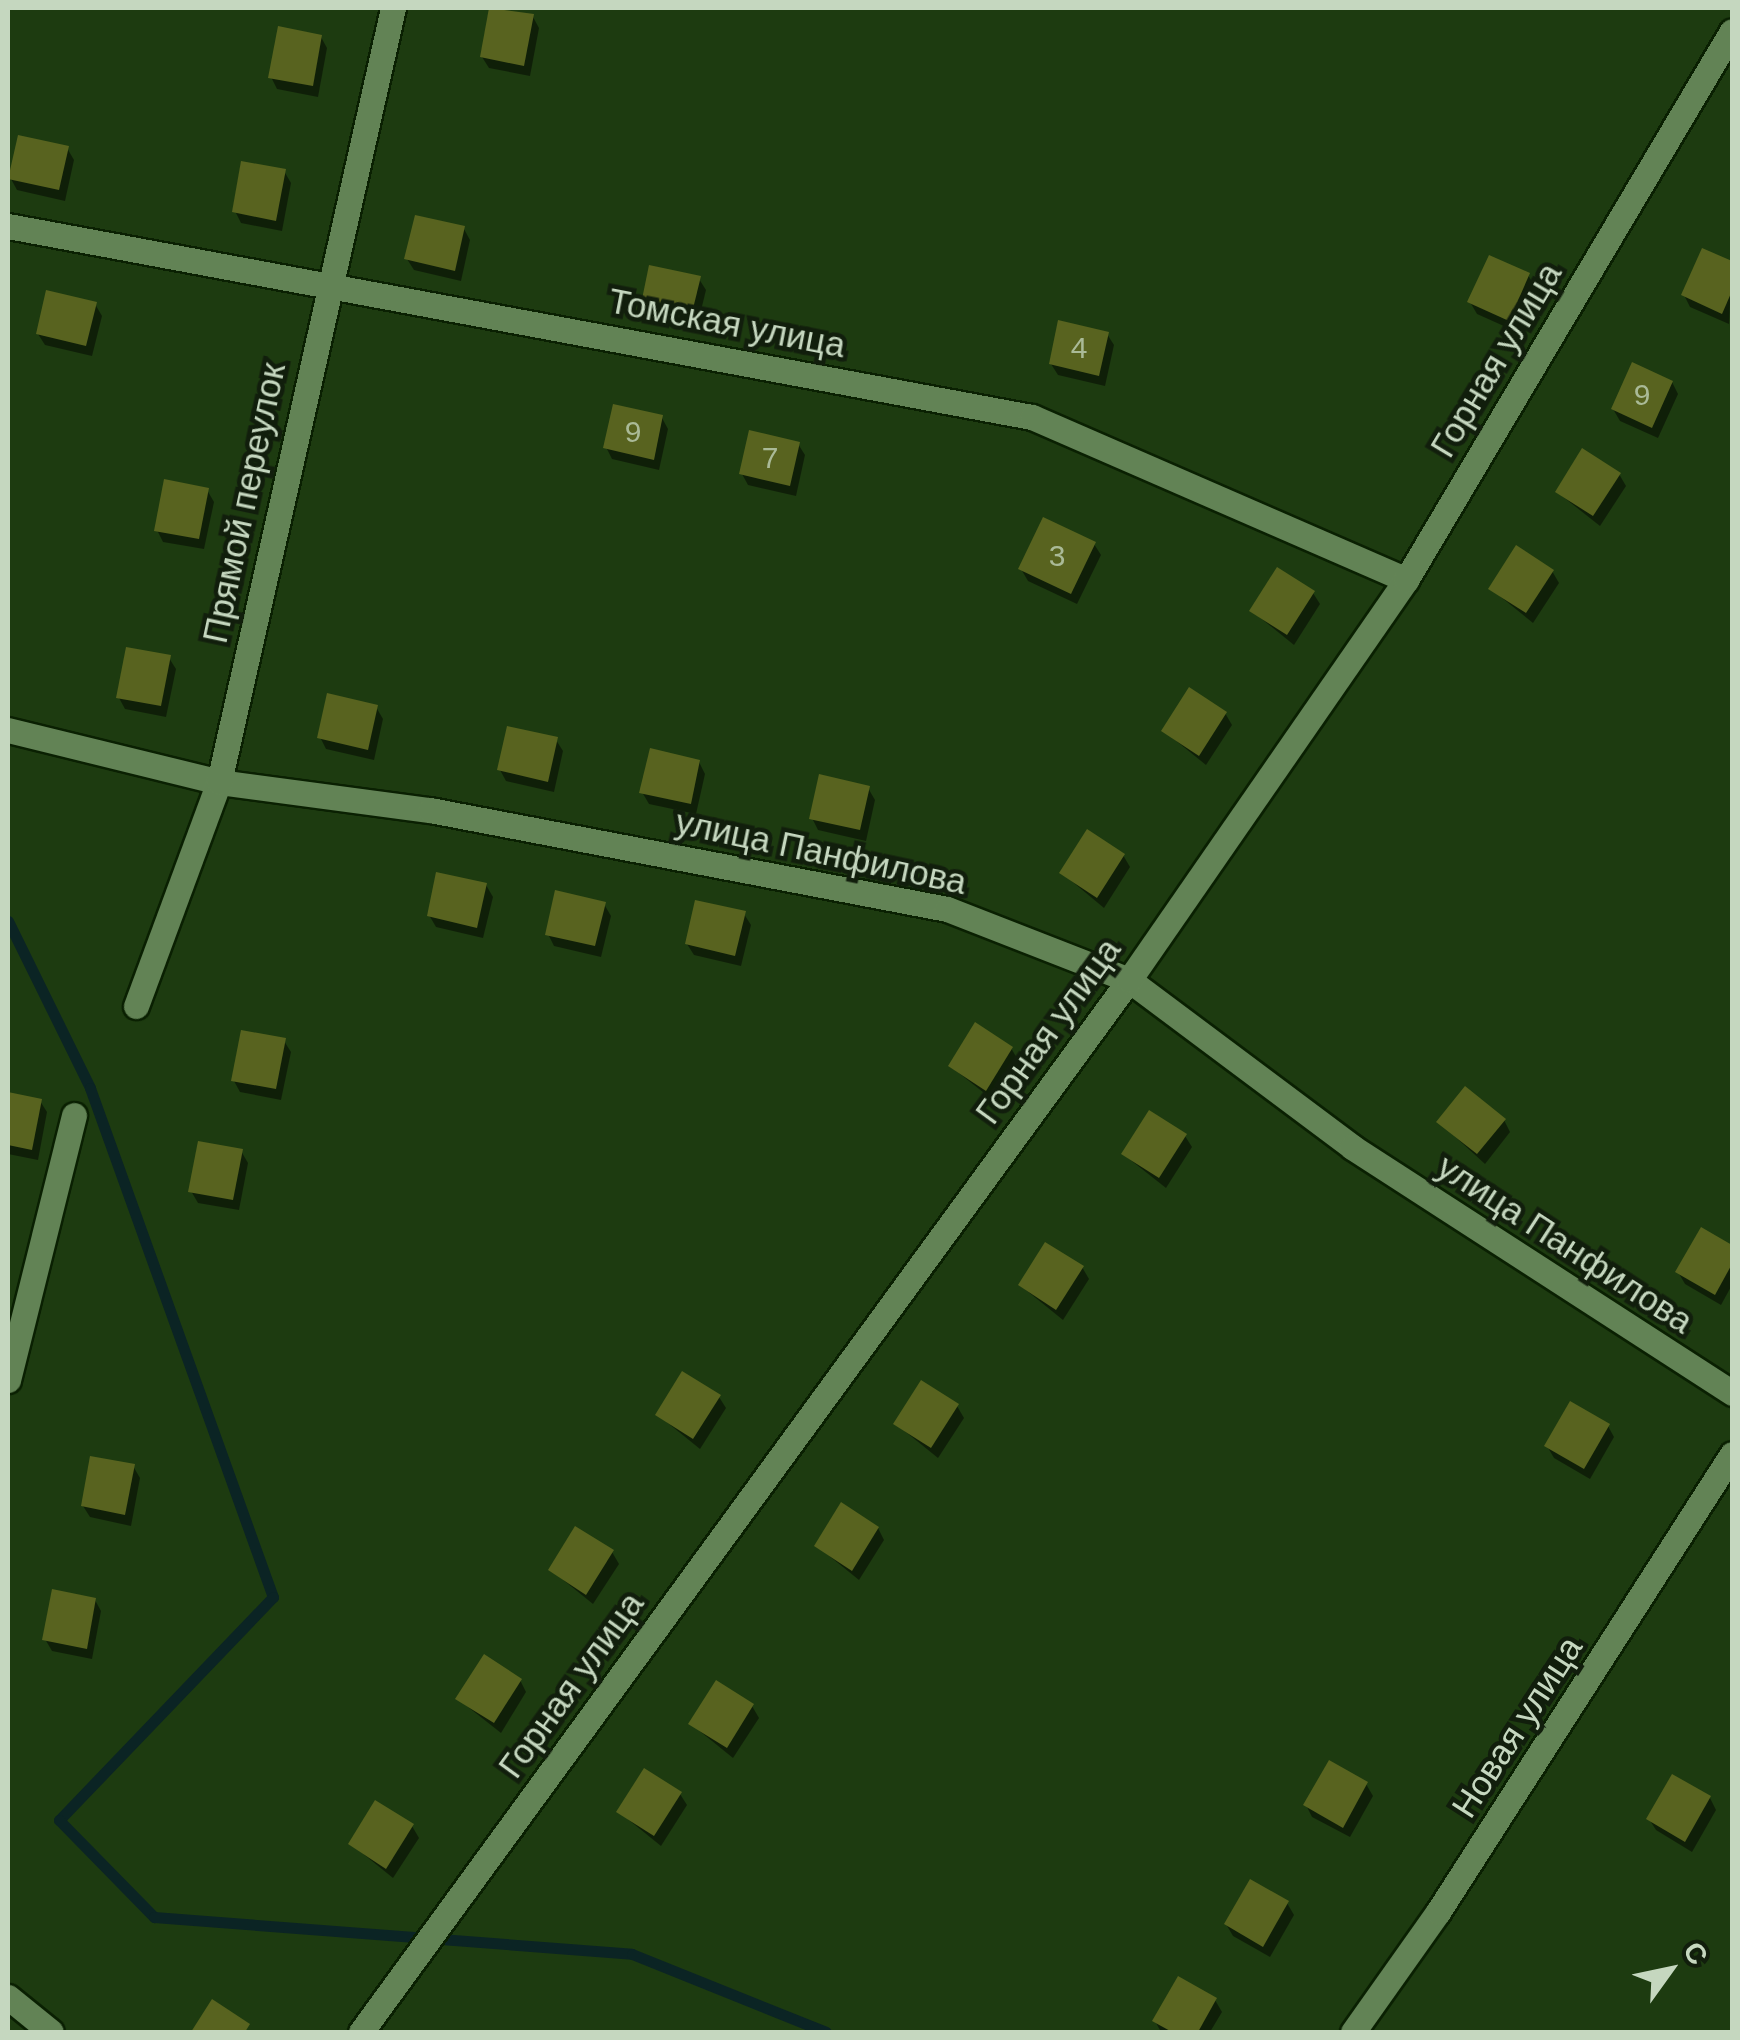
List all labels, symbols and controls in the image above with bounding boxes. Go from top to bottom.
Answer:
street label: Горная улица [1422,255,1570,465]
street label: Томская улица [605,279,849,367]
house number: 4 [1071,330,1087,366]
street label: Прямой переулок [194,359,294,647]
house number: 9 [1634,377,1650,413]
house number: 9 [625,414,641,450]
house number: 7 [762,440,778,476]
house number: 3 [1049,538,1065,574]
street label: улица Панфилова [672,801,970,903]
street label: Горная улица [967,930,1129,1132]
street label: улица Панфилова [1429,1146,1701,1342]
street label: Горная улица [490,1584,652,1786]
street label: Новая улица [1443,1629,1591,1825]
north arrow [1620,1920,1720,2020]
text: С [1677,1936,1714,1970]

